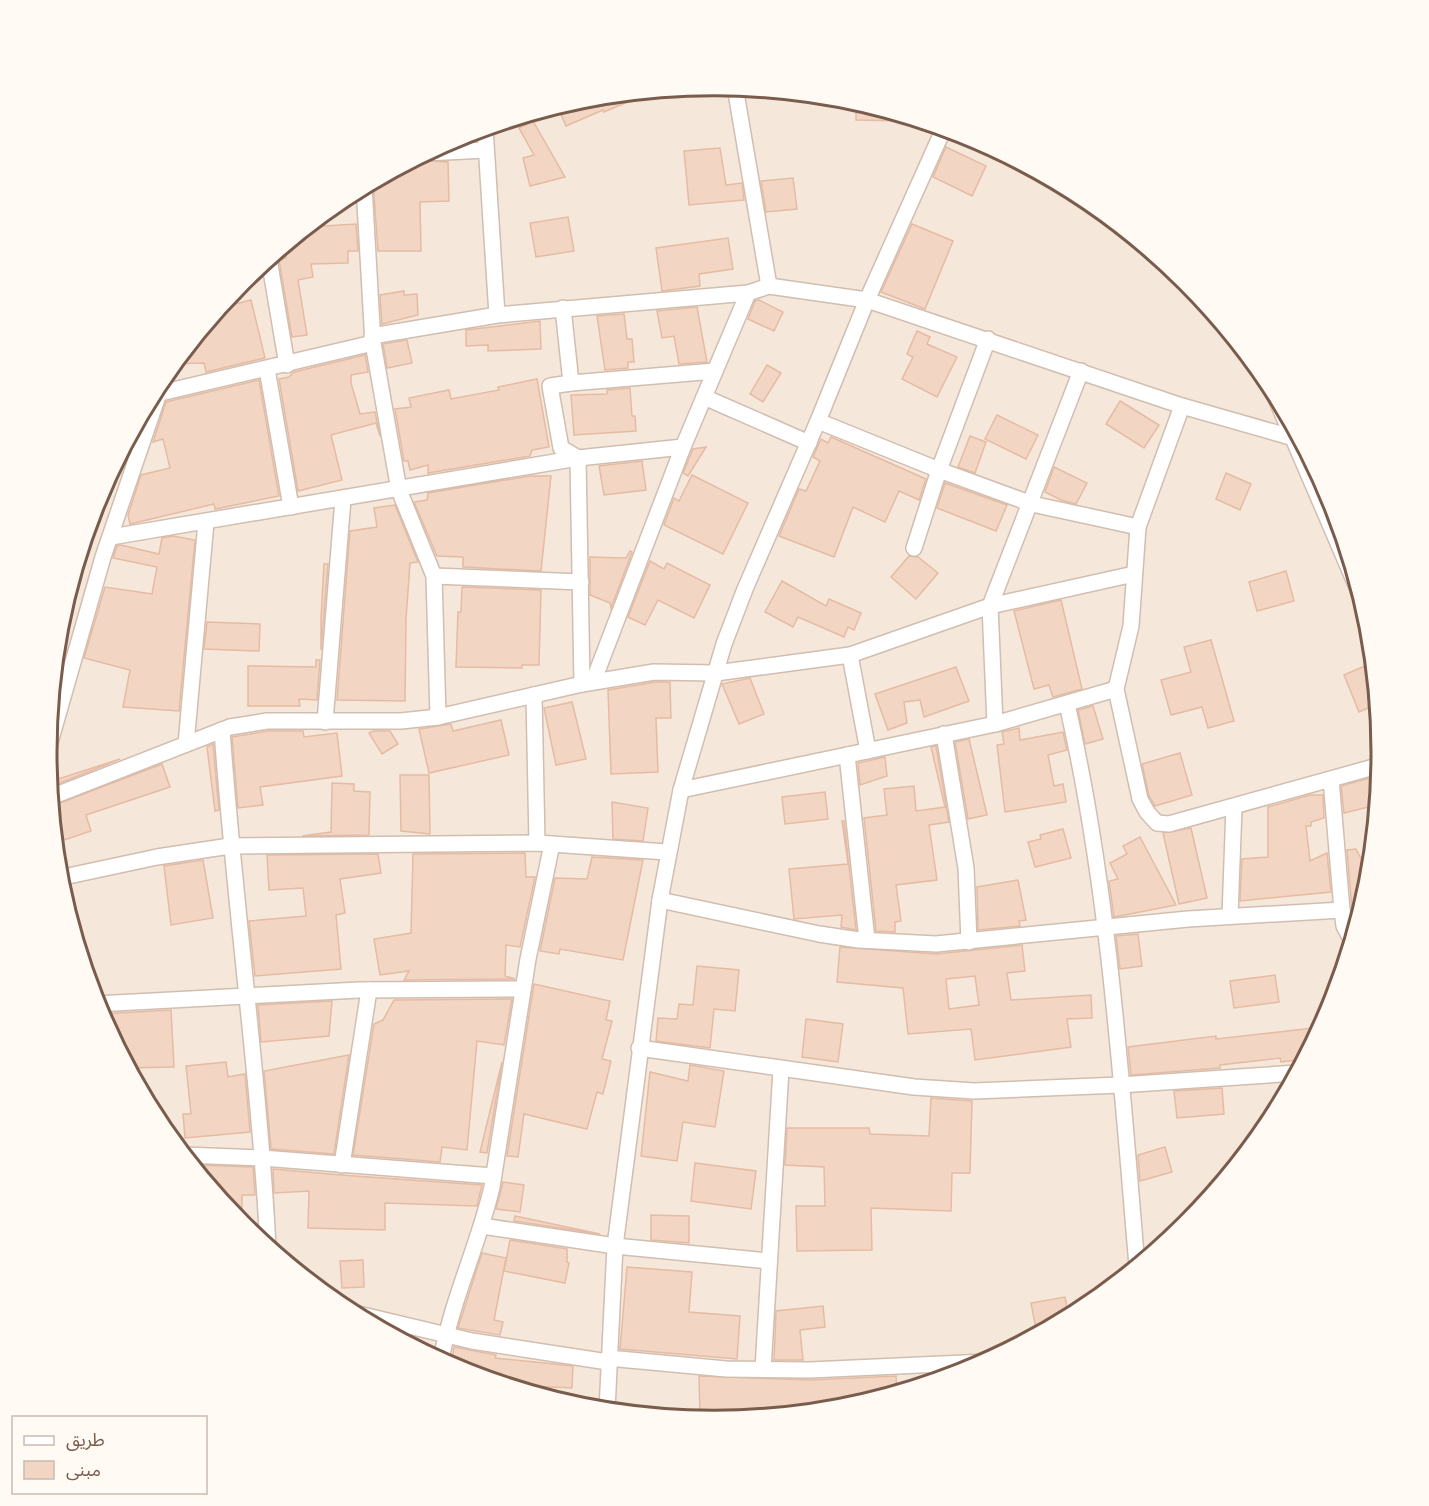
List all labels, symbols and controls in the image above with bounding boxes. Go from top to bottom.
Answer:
legend [12,1416,207,1494]
text: طريق [66,1432,105,1451]
text: مبنى [66,1462,101,1481]

